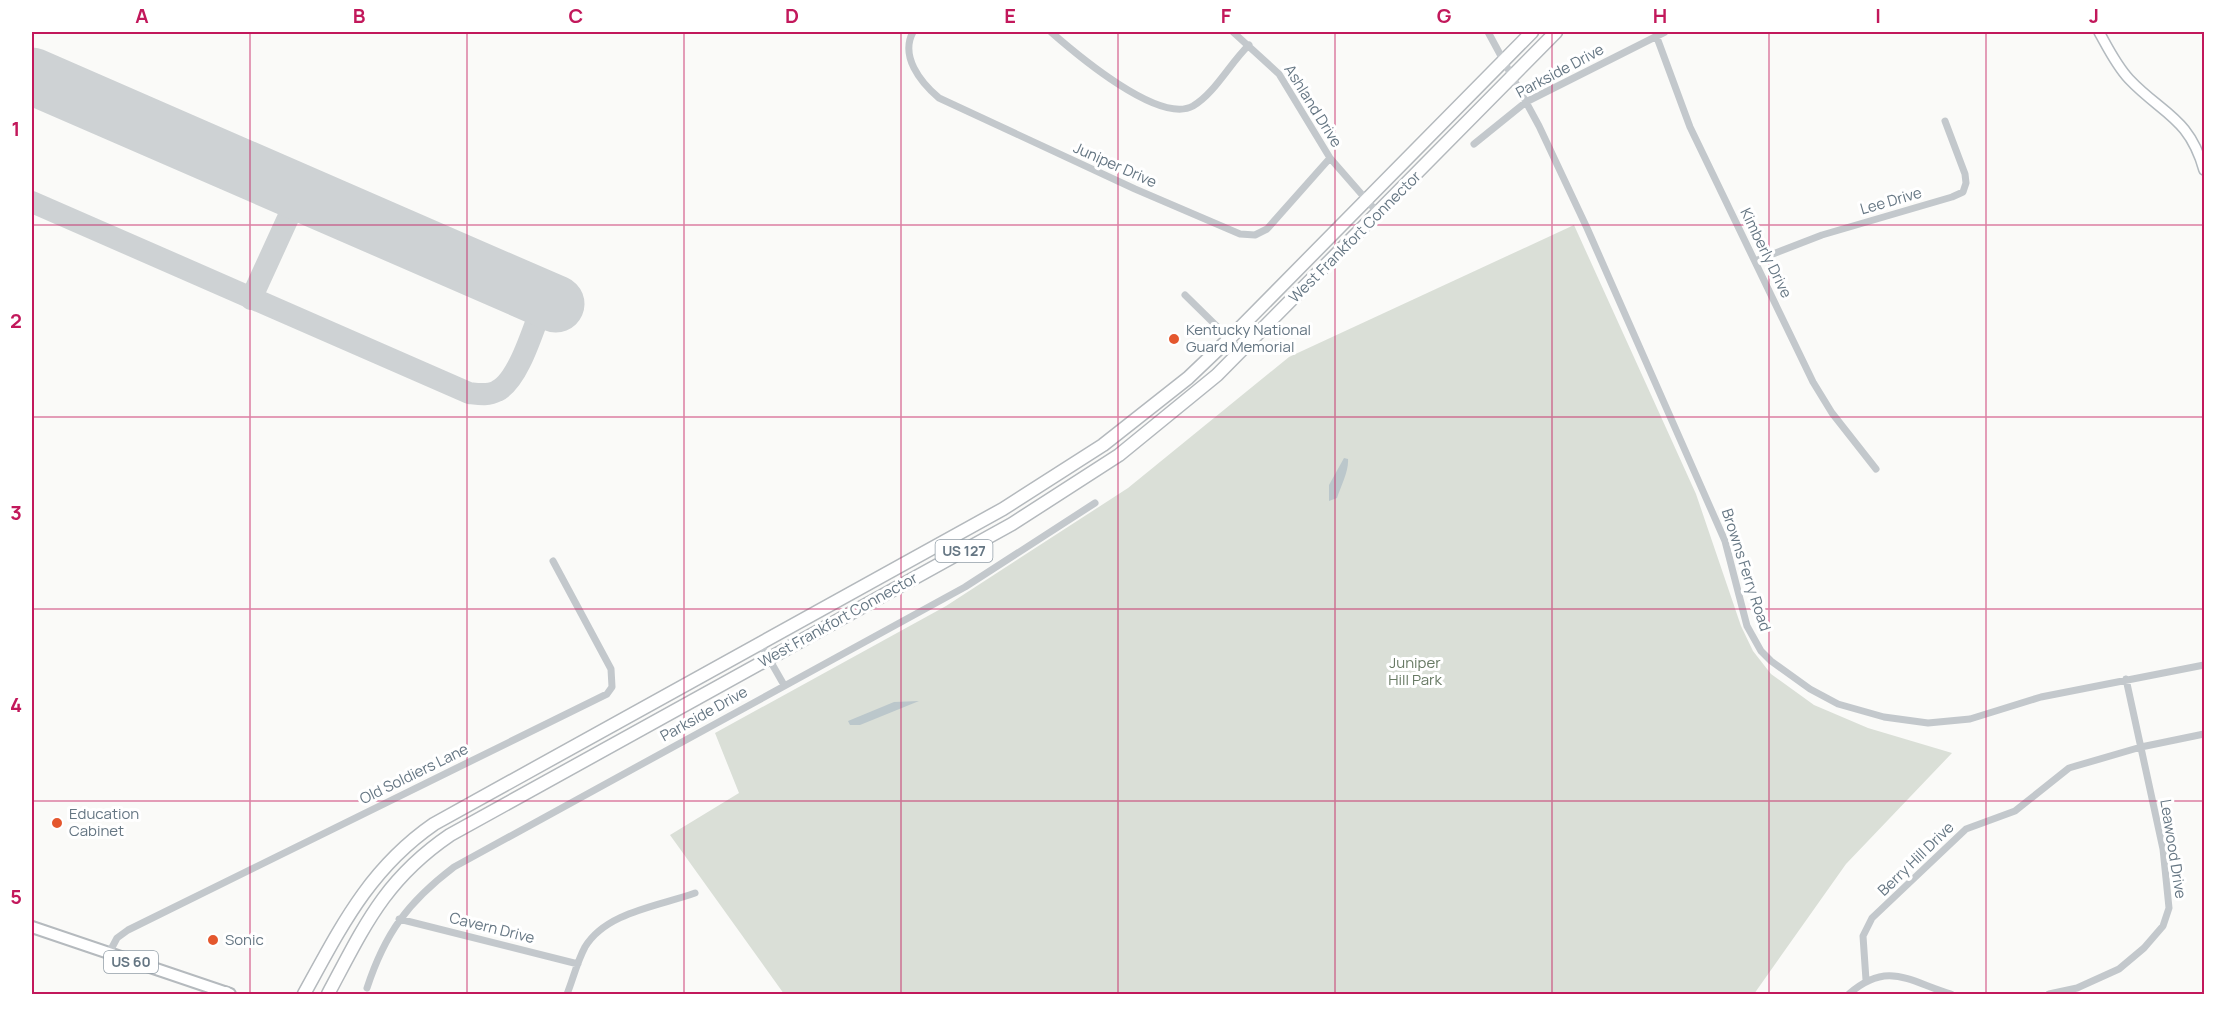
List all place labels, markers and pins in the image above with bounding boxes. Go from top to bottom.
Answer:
place label: Kentucky National Guard Memorial [1186,319,1311,357]
marker: Kentucky National Guard Memorial [1167,332,1181,346]
place label: Education Cabinet [69,803,139,841]
marker: Education Cabinet [50,816,64,830]
place label: Sonic [225,929,264,950]
marker: Sonic [206,933,220,947]

